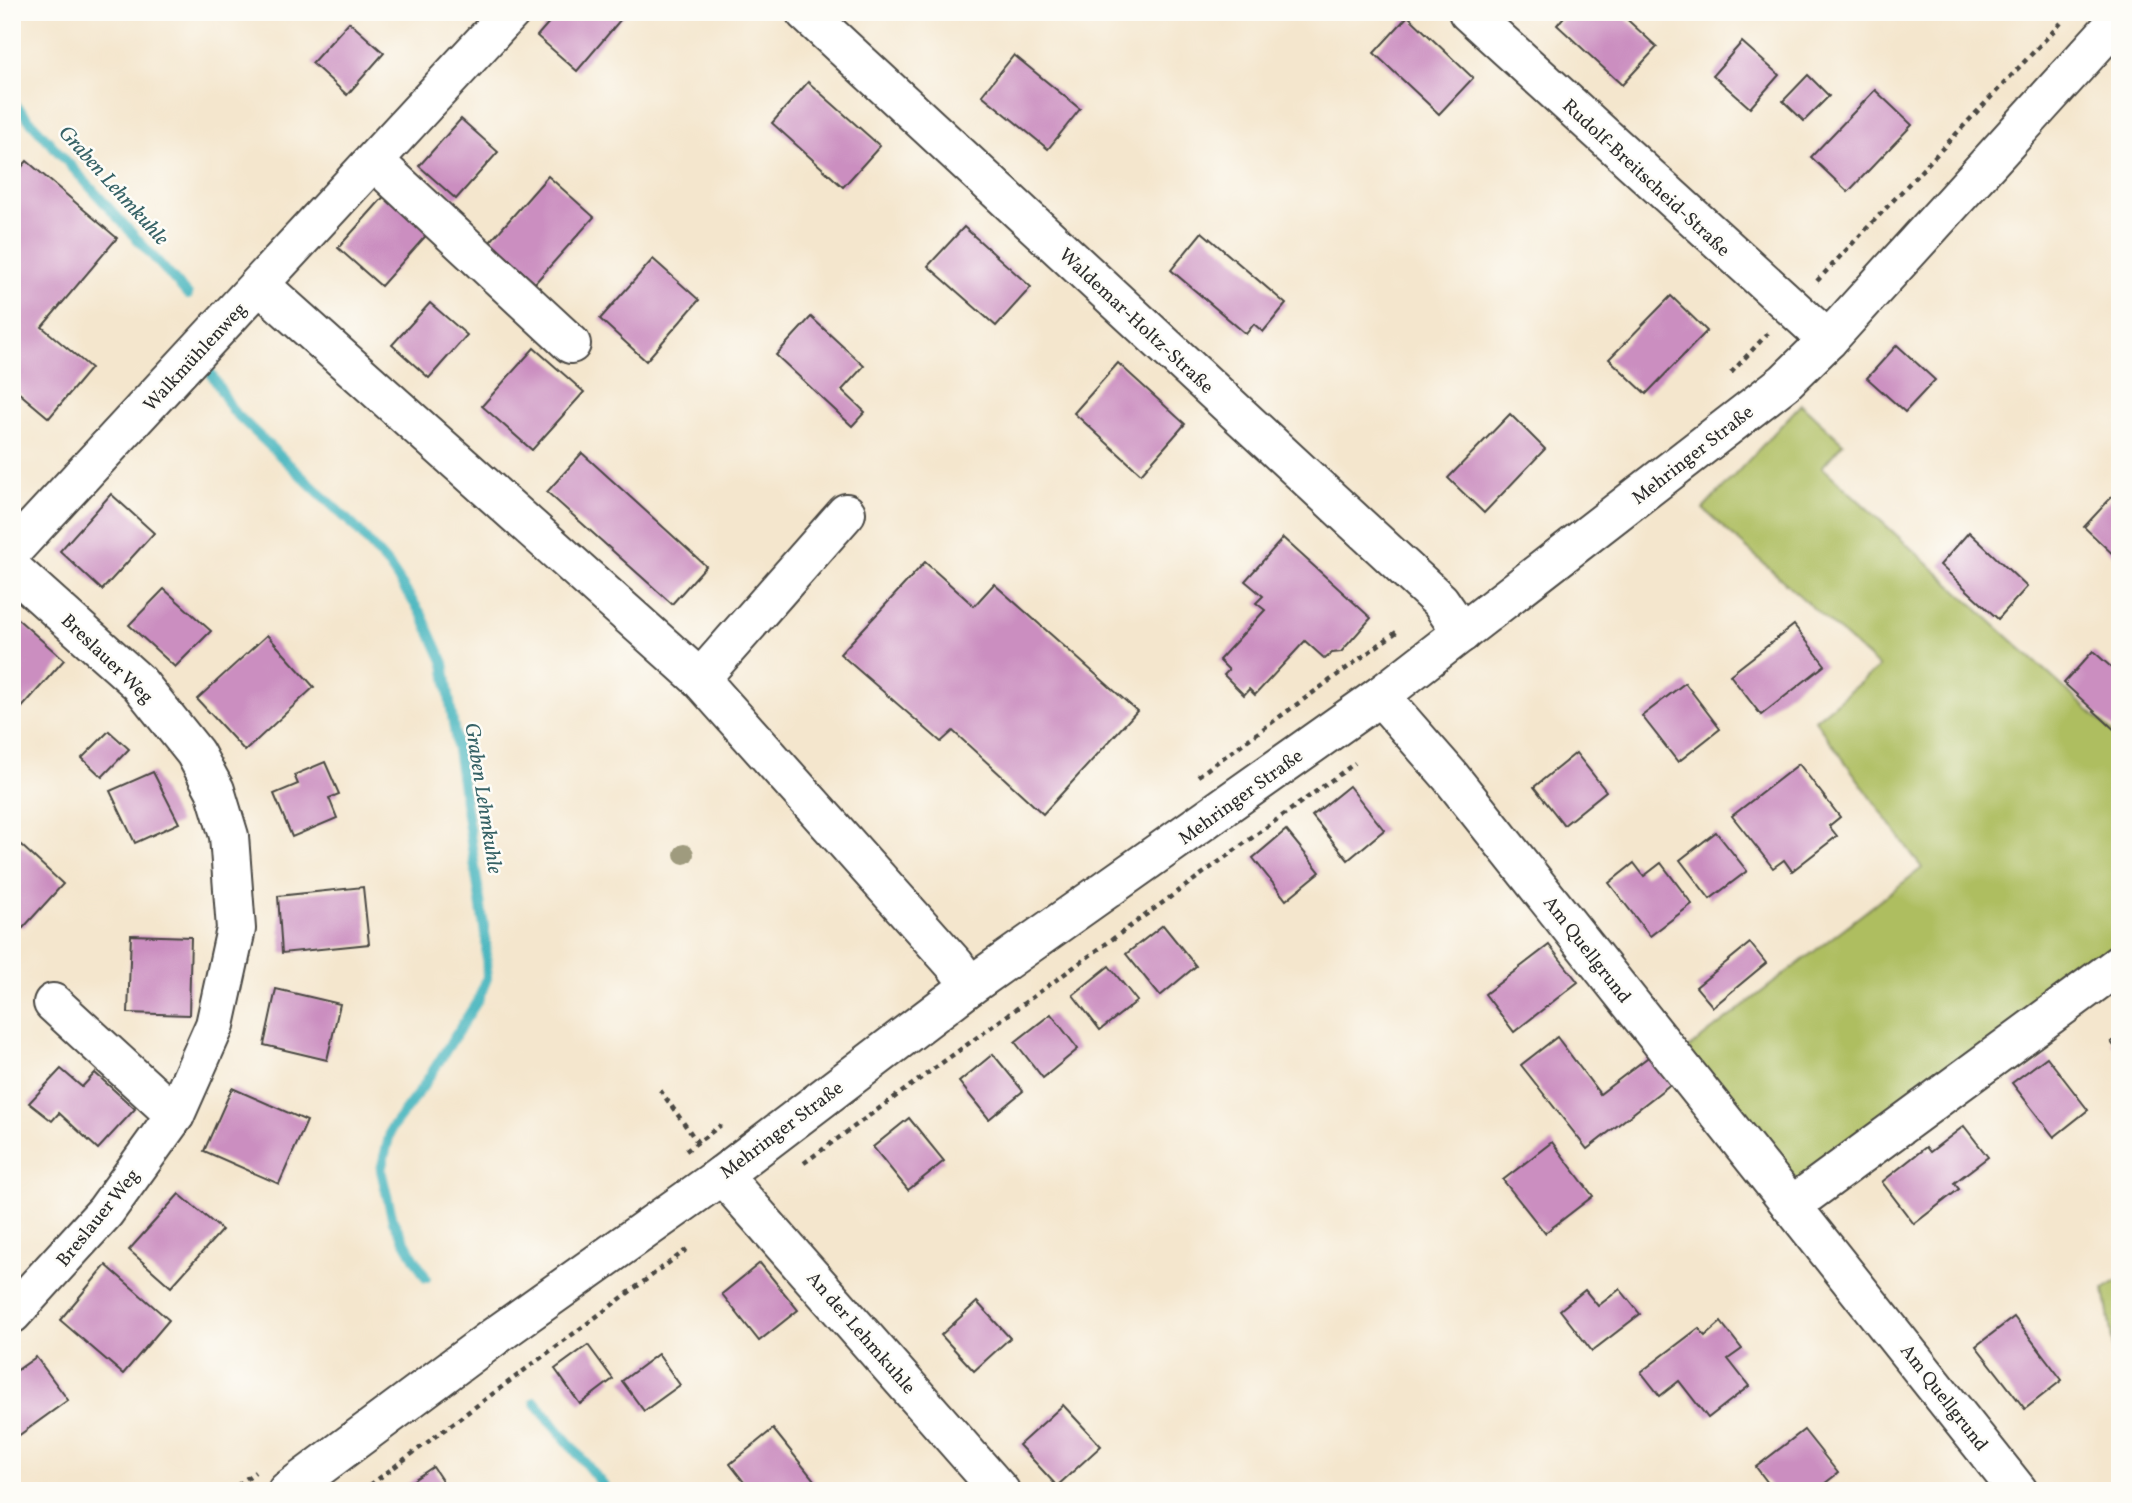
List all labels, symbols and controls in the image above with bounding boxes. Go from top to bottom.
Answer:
street label: Rudolf-Breitscheid-Straße [1556,94,1735,263]
water label: Graben Lehmkuhle [51,120,175,253]
street label: Waldemar-Holtz-Straße [1052,243,1219,400]
street label: Walkmühlenweg [138,297,253,418]
street label: Mehringer Straße [1627,400,1760,511]
street label: Breslauer Weg [55,609,159,710]
water label: Graben Lehmkuhle [456,721,509,876]
street label: Mehringer Straße [1174,744,1309,852]
street label: Am Quellgrund [1536,891,1637,1009]
street label: Mehringer Straße [715,1076,849,1186]
street label: Breslauer Weg [51,1164,146,1273]
street label: An der Lehmkuhle [800,1266,921,1400]
street label: Am Quellgrund [1893,1339,1994,1457]

